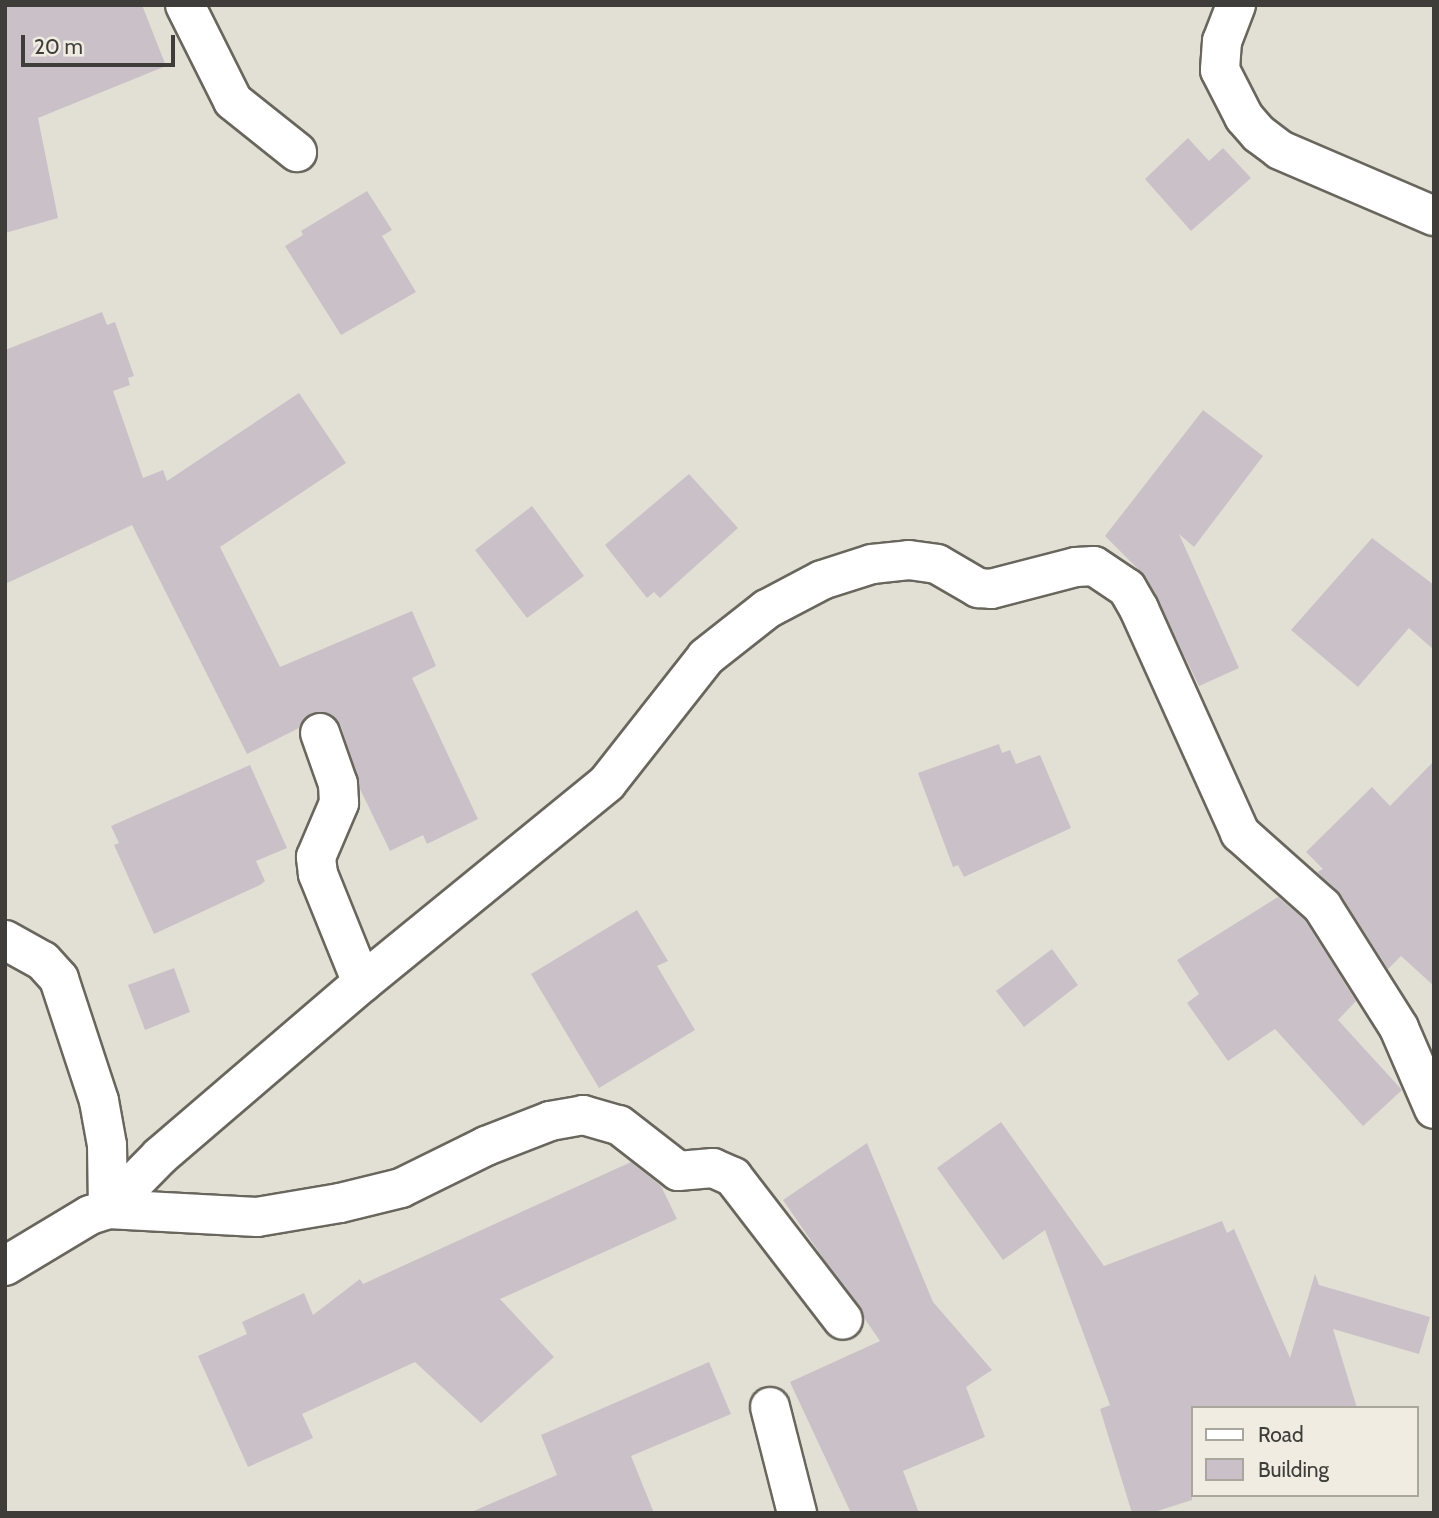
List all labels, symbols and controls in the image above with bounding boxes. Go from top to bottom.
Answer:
scale bar [24,21,178,65]
text: 20 m [34,34,83,59]
legend [1190,1406,1418,1497]
text: Road [1258,1422,1304,1447]
text: Building [1258,1457,1329,1482]

